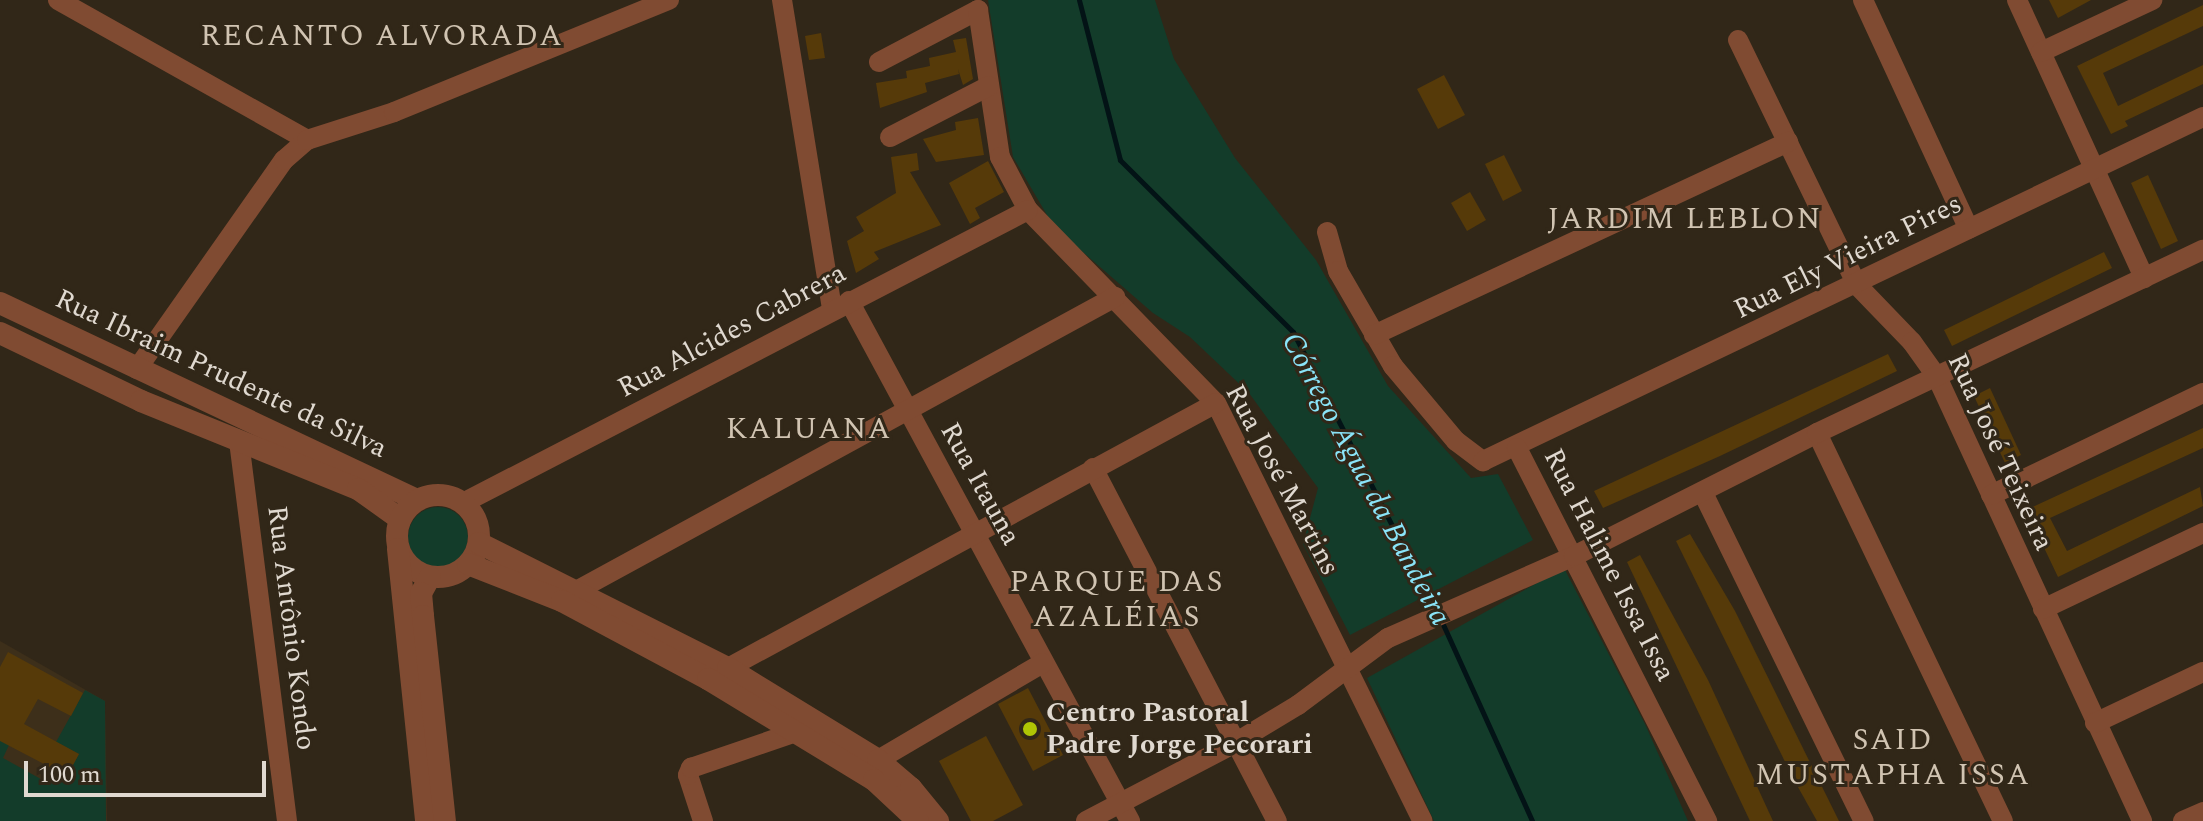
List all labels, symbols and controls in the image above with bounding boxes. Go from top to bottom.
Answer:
district label: RECANTO ALVORADA [200,18,564,54]
street label: Rua Ely Vieira Pires [1729,187,1967,327]
district label: JARDIM LEBLON [1547,201,1823,237]
street label: Rua Alcides Cabrera [612,257,852,405]
street label: Rua Ibraim Prudente da Silva [50,282,392,466]
water label: Córrego Água da Bandeira [1274,327,1458,631]
street label: Rua José Teixeira [1940,348,2060,556]
street label: Rua José Martins [1217,379,1347,581]
district label: KALUANA [726,411,892,447]
street label: Rua Itauna [933,417,1027,551]
street label: Rua Halime Issa Issa [1536,443,1682,687]
street label: Rua Antônio Kondo [259,504,323,752]
district label: PARQUE DAS AZALÉIAS [1009,564,1225,634]
place label: Centro Pastoral Padre Jorge Pecorari [1046,696,1312,762]
marker: Centro Pastoral Padre Jorge Pecorari [1021,720,1039,738]
district label: SAID MUSTAPHA ISSA [1755,722,2031,792]
scale bar [28,745,270,795]
text: 100 m [38,757,101,793]

